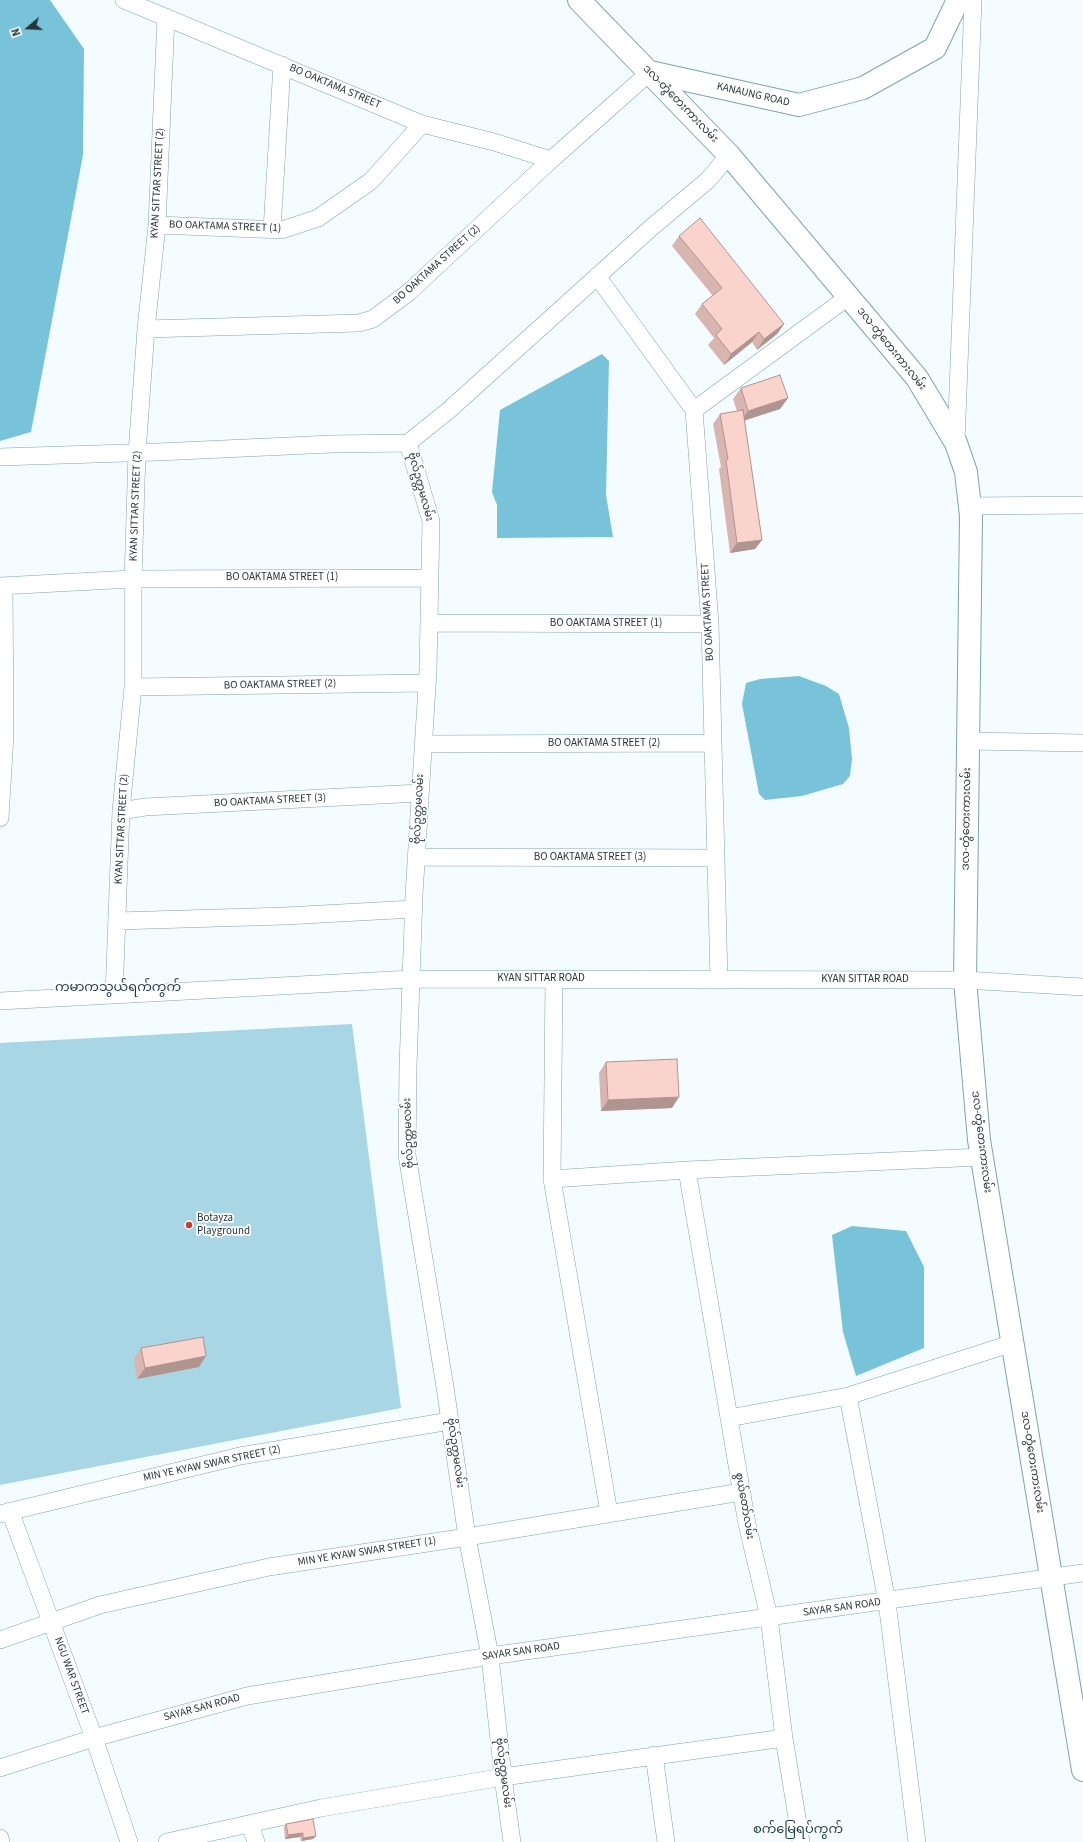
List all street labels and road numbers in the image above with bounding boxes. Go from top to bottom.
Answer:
street label: BO OAKTAMA STREET [287,62,383,112]
street label: ဒလ-တွံတေးကားလမ်း [639,62,721,146]
street label: KANAUNG ROAD [715,80,791,110]
street label: KYAN SITTAR STREET (2) [149,127,167,239]
street label: BO OAKTAMA STREET (1) [169,218,281,236]
street label: BO OAKTAMA STREET (2) [391,222,483,308]
street label: ဒလ-တွံတေးကားလမ်း [853,305,929,393]
street label: KYAN SITTAR STREET (2) [127,450,145,562]
street label: ဗိုလ်ဥတ္တမလမ်း [404,451,436,523]
street label: BO OAKTAMA STREET [699,563,717,661]
street label: BO OAKTAMA STREET (1) [226,571,338,585]
street label: BO OAKTAMA STREET (1) [550,617,662,631]
street label: BO OAKTAMA STREET (2) [224,677,336,693]
street label: BO OAKTAMA STREET (2) [548,737,660,751]
street label: ဒလ-တွံတေးကားလမ်း [960,767,974,871]
street label: KYAN SITTAR STREET (2) [113,773,131,885]
street label: ဗိုလ်ဥတ္တမလမ်း [411,773,427,845]
street label: BO OAKTAMA STREET (3) [213,791,327,811]
street label: BO OAKTAMA STREET (3) [534,851,646,865]
street label: KYAN SITTAR ROAD [497,972,585,986]
street label: KYAN SITTAR ROAD [821,973,909,987]
street label: ဒလ-တွံတေးကားလမ်း [968,1090,994,1194]
street label: ဗိုလ်ဥတ္တမလမ်း [401,1098,417,1168]
street label: ဒလ-တွံတေးကားလမ်း [1017,1410,1047,1514]
street label: ဗိုလ်ဥတ္တမလမ်း [444,1417,466,1489]
street label: MIN YE KYAW SWAR STREET (2) [142,1443,282,1485]
street label: စွယ်တော်လမ်း [732,1472,756,1540]
street label: MIN YE KYAW SWAR STREET (1) [297,1535,437,1569]
street label: SAYAR SAN ROAD [802,1596,882,1620]
street label: NGU WAR STREET [51,1635,91,1717]
street label: SAYAR SAN ROAD [481,1640,561,1664]
street label: SAYAR SAN ROAD [162,1691,242,1725]
street label: ဗိုလ်ဥတ္တမလမ်း [492,1737,514,1809]

